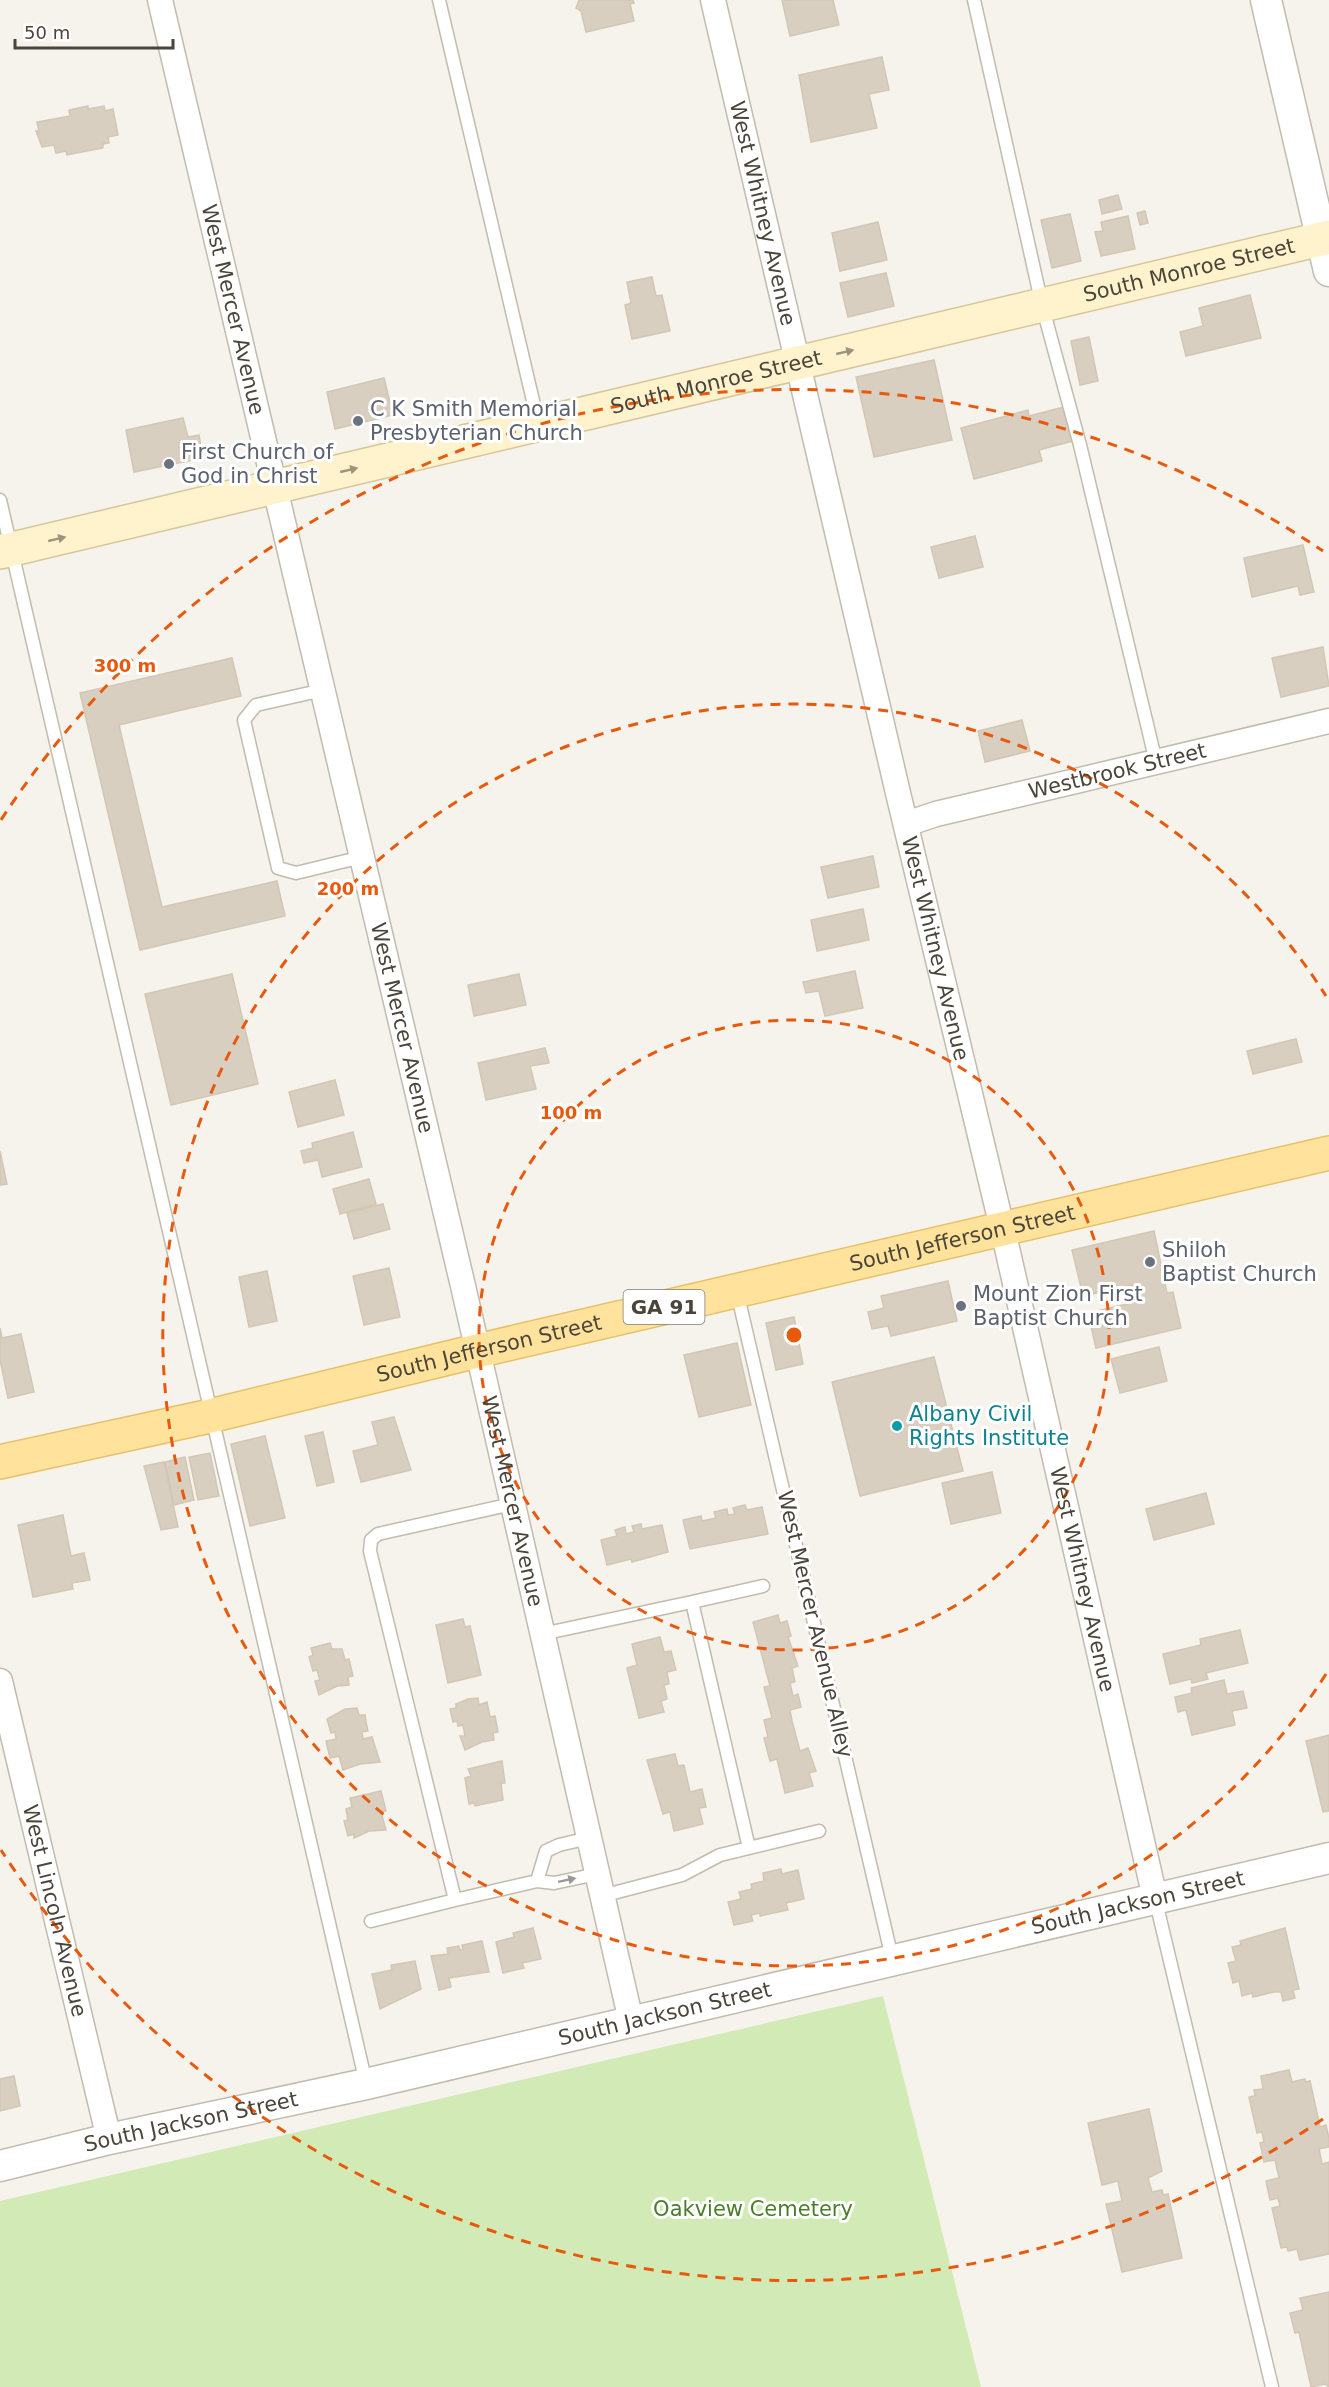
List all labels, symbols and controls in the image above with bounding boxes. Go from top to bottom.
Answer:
scale bar [15,12,172,50]
text: 50 m [24,22,70,43]
street label: West Whitney Avenue [725,99,801,328]
street label: West Mercer Avenue [197,202,269,417]
street label: South Monroe Street [1081,234,1297,307]
street label: South Monroe Street [608,346,824,419]
one-way arrow [836,347,855,356]
place label: C K Smith Memorial Presbyterian Church [370,397,583,445]
marker: C K Smith Memorial Presbyterian Church [351,414,365,428]
place label: First Church of God in Christ [181,440,334,488]
marker: First Church of God in Christ [162,457,176,471]
one-way arrow [340,464,358,474]
one-way arrow [48,533,66,543]
text: 300 m [94,655,156,676]
street label: Westbrook Street [1026,738,1208,804]
street label: West Whitney Avenue [897,834,974,1063]
text: 200 m [317,878,379,899]
street label: West Mercer Avenue [366,920,439,1135]
text: 100 m [540,1102,602,1123]
street label: South Jefferson Street [847,1200,1077,1276]
place label: Shiloh Baptist Church [1162,1238,1317,1286]
marker: Shiloh Baptist Church [1143,1255,1157,1269]
place label: Mount Zion First Baptist Church [973,1282,1143,1330]
road number: GA 91 [624,1290,704,1324]
marker: Mount Zion First Baptist Church [954,1299,968,1313]
street label: South Jefferson Street [374,1310,604,1387]
centre of rings [784,1325,804,1345]
street label: West Mercer Avenue [476,1394,548,1609]
place label: Albany Civil Rights Institute [909,1402,1069,1450]
marker: Albany Civil Rights Institute [890,1419,904,1433]
street label: West Whitney Avenue [1045,1465,1120,1694]
street label: West Mercer Avenue Alley [773,1488,857,1760]
street label: West Lincoln Avenue [18,1802,91,2019]
street label: South Jackson Street [1029,1866,1247,1939]
one-way arrow [558,1875,576,1885]
street label: South Jackson Street [556,1977,774,2050]
street label: South Jackson Street [81,2087,300,2157]
park label: Oakview Cemetery [653,2197,853,2221]

